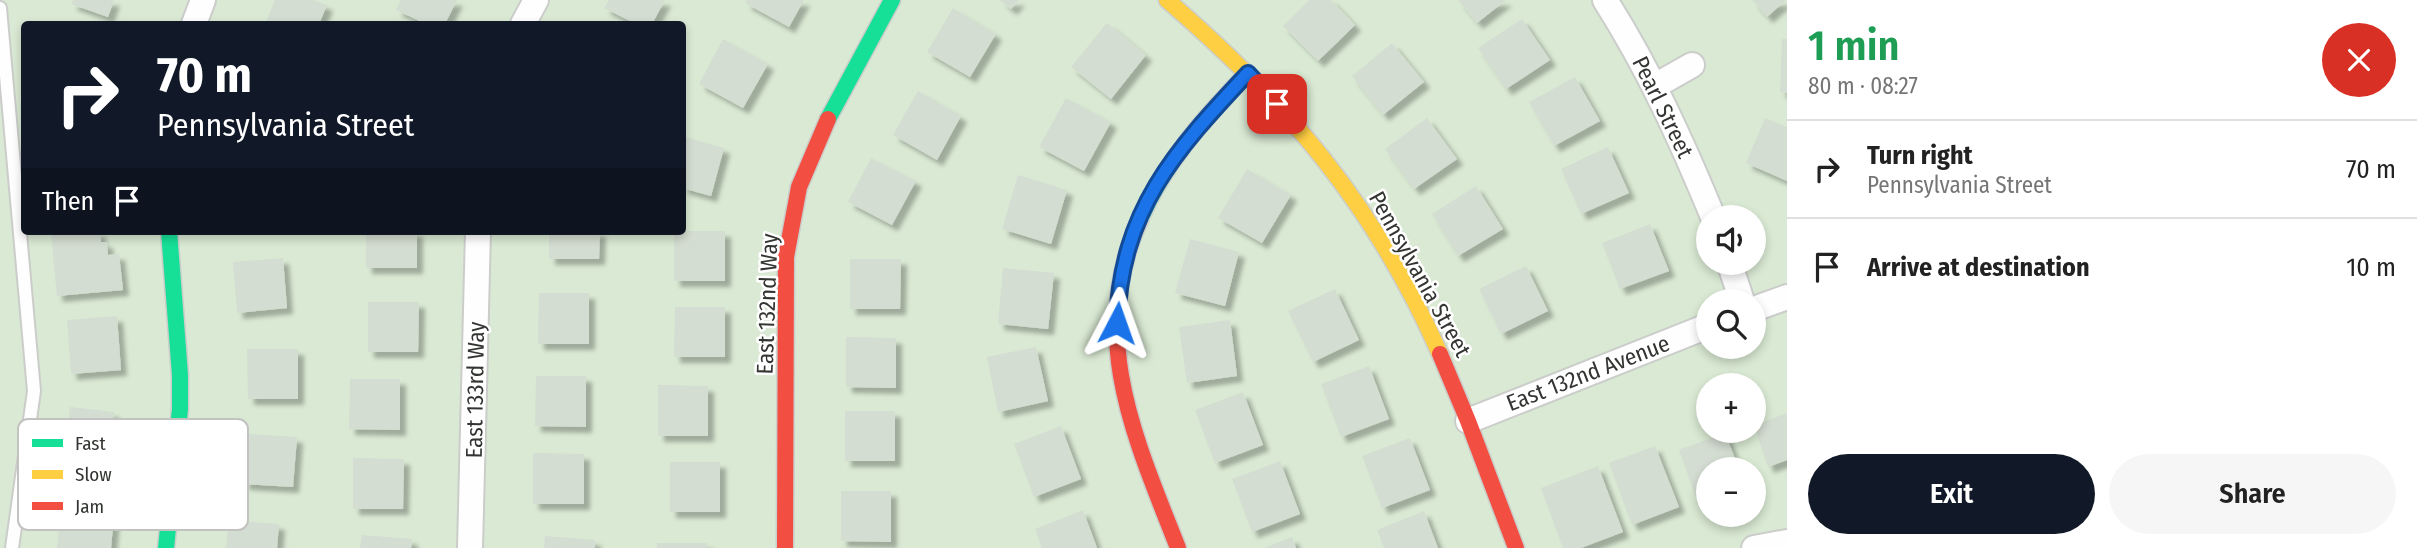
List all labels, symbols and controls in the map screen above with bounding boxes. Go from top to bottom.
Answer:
text: 1 min [1808,21,1899,71]
button: close [2322,23,2396,97]
text: 70 m [157,46,252,105]
icon: right [42,49,133,140]
street label: Pearl Street [1626,52,1700,163]
text: 80 m · 08:27 [1808,72,1918,100]
pin [1247,74,1307,134]
icon: arrive [1258,85,1296,123]
text: Pennsylvania Street [157,106,414,144]
text: Turn right [1867,140,1973,171]
icon: right [1808,150,1846,188]
text: 70 m [2346,154,2396,185]
text: Pennsylvania Street [1867,171,2052,199]
icon: arrive [108,182,146,220]
text: Then [42,186,94,217]
street label: Pennsylvania Street [1363,186,1477,362]
map controls [1696,205,1766,527]
button: sound [1696,205,1766,275]
street label: East 132nd Way [751,232,783,375]
icon: arrive [1808,248,1846,286]
text: Arrive at destination [1867,252,2090,283]
text: 10 m [2346,252,2396,283]
position arrow [1080,286,1154,360]
button: search [1696,289,1766,359]
street label: East 133rd Way [460,321,490,459]
street label: East 132nd Avenue [1502,329,1674,417]
button: + [1696,373,1766,443]
legend [18,419,248,530]
text: Fast [75,432,106,455]
button: Exit [1808,454,2095,534]
button: Share [2109,454,2396,534]
button: − [1696,457,1766,527]
text: Slow [75,463,112,486]
text: Jam [75,495,104,518]

